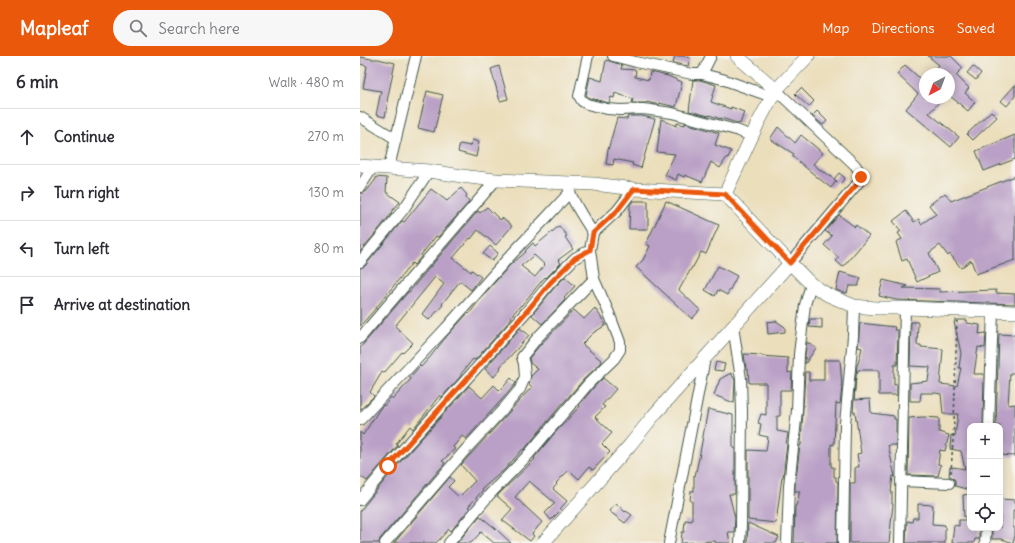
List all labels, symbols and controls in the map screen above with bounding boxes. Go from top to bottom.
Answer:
search box [113,10,393,46]
text: Mapleaf [20,16,89,40]
icon: search [127,17,149,39]
text: Search here [159,19,240,38]
text: Map [822,19,849,37]
text: Directions [871,19,935,37]
text: Saved [957,19,995,37]
north arrow [919,68,955,104]
text: 6 min [16,71,58,93]
text: Walk · 480 m [269,74,344,91]
icon: ahead [16,126,38,148]
text: Continue [54,127,115,146]
text: 270 m [307,128,344,145]
route end [852,168,870,186]
icon: right [16,182,38,204]
text: Turn right [54,183,119,202]
text: 130 m [308,184,344,201]
icon: left [16,238,38,260]
text: Turn left [54,239,109,258]
text: 80 m [313,240,344,257]
icon: arrive [16,294,38,316]
text: Arrive at destination [54,295,190,314]
map controls [967,423,1003,531]
button: + [967,423,1003,459]
route start [379,457,397,475]
button: − [967,459,1003,495]
button: locate [967,495,1003,531]

